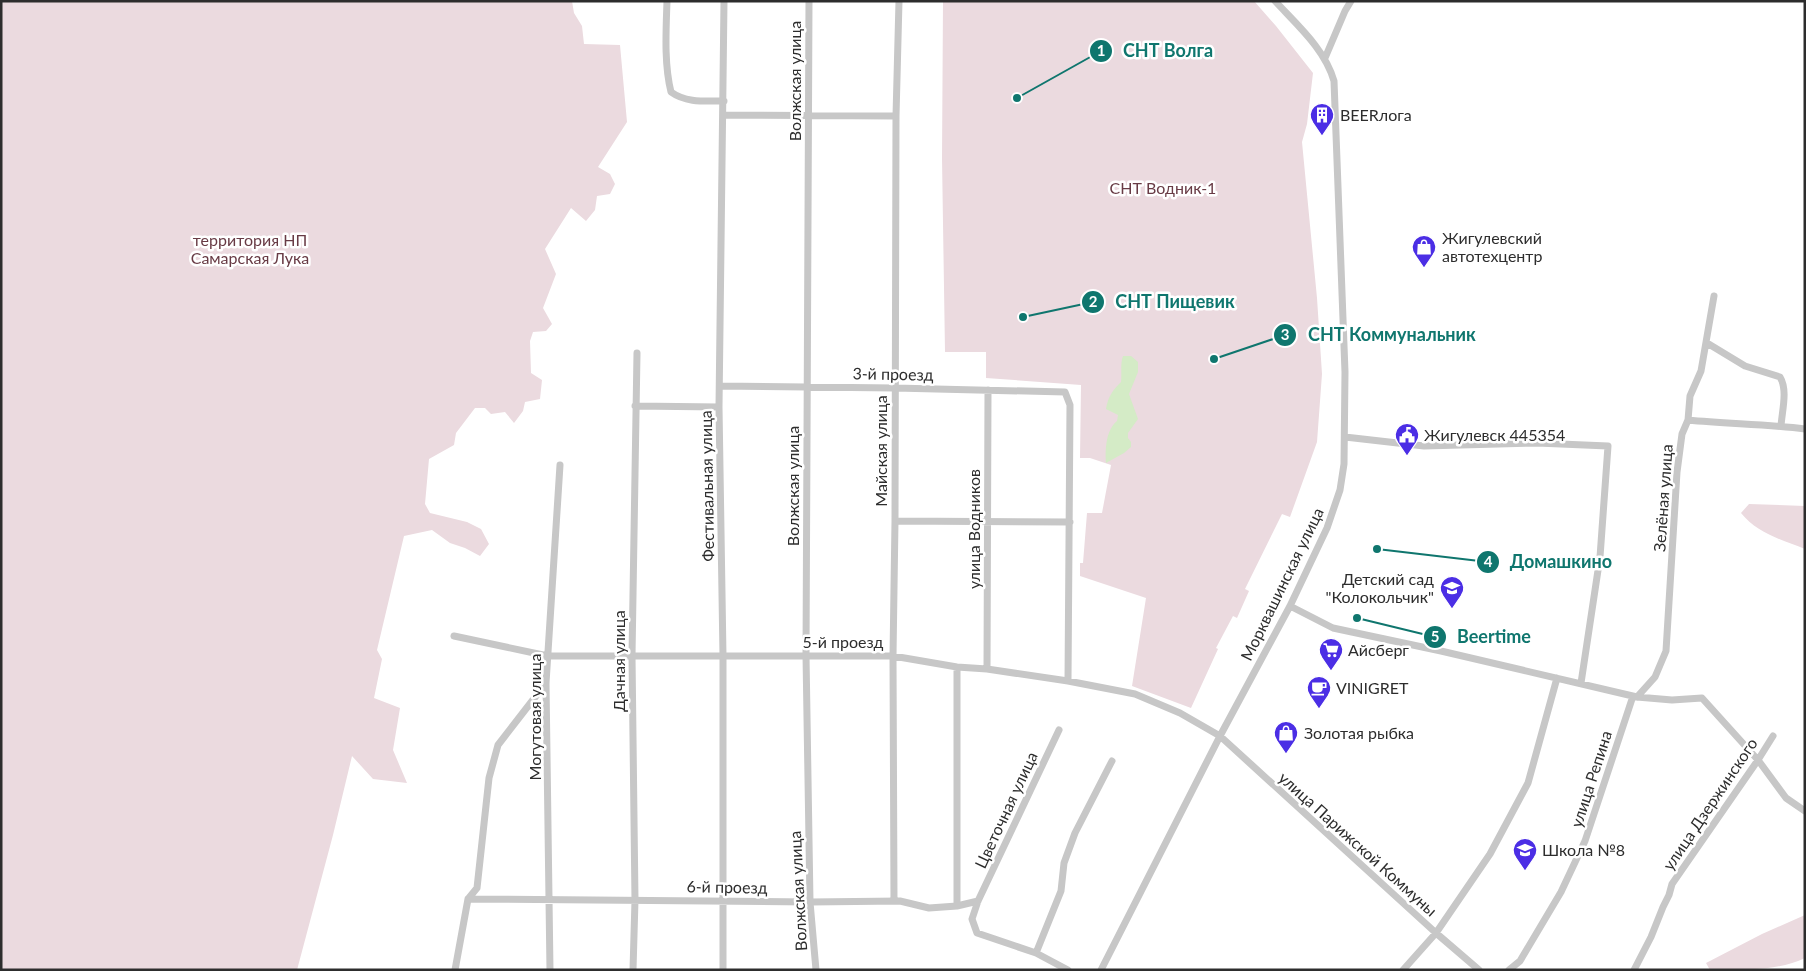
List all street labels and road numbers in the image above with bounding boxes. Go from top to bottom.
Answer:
street label: Волжская улица [785,21,804,141]
street label: 3-й проезд [852,363,934,384]
street label: Майская улица [871,395,890,507]
street label: Фестивальная улица [696,410,717,562]
street label: Волжская улица [783,426,802,546]
street label: Зелёная улица [1649,443,1676,552]
street label: улица Водников [964,469,983,589]
street label: Морквашинская улица [1236,504,1327,663]
street label: Дачная улица [609,610,628,712]
street label: 5-й проезд [802,632,884,651]
street label: Могутовая улица [525,654,544,780]
street label: улица Репина [1566,728,1615,830]
street label: улица Дзержинского [1658,734,1761,873]
street label: Цветочная улица [970,749,1041,871]
street label: улица Парижской Коммуны [1275,768,1441,920]
street label: Волжская улица [785,830,810,952]
street label: 6-й проезд [686,876,768,897]

